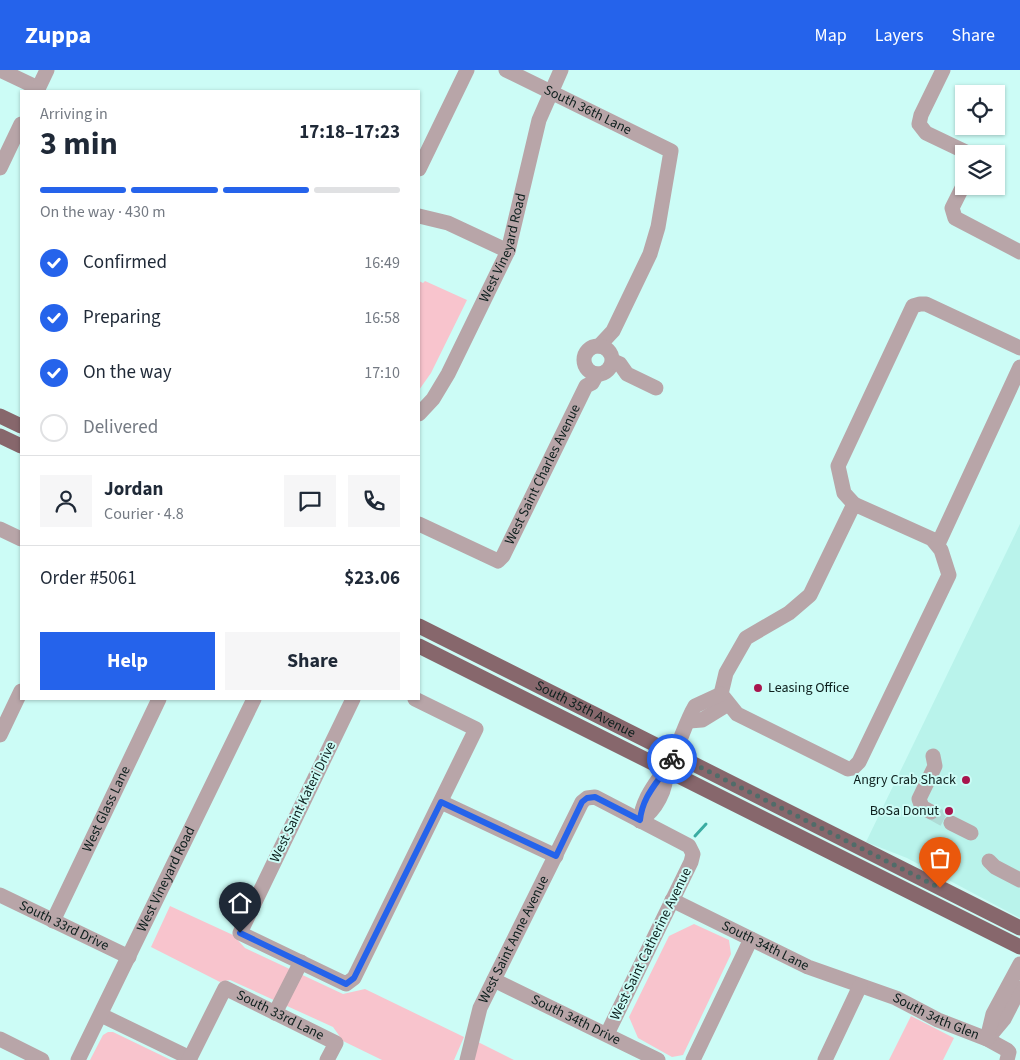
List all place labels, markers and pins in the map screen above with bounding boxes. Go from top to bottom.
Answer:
place label: Leasing Office [768,678,849,698]
marker: Leasing Office [752,682,764,694]
place label: Angry Crab Shack [854,770,956,790]
marker: Angry Crab Shack [960,774,972,786]
place label: BoSa Donut [870,801,939,821]
marker: BoSa Donut [943,805,955,817]
pin [919,837,961,888]
pin [219,882,261,933]

